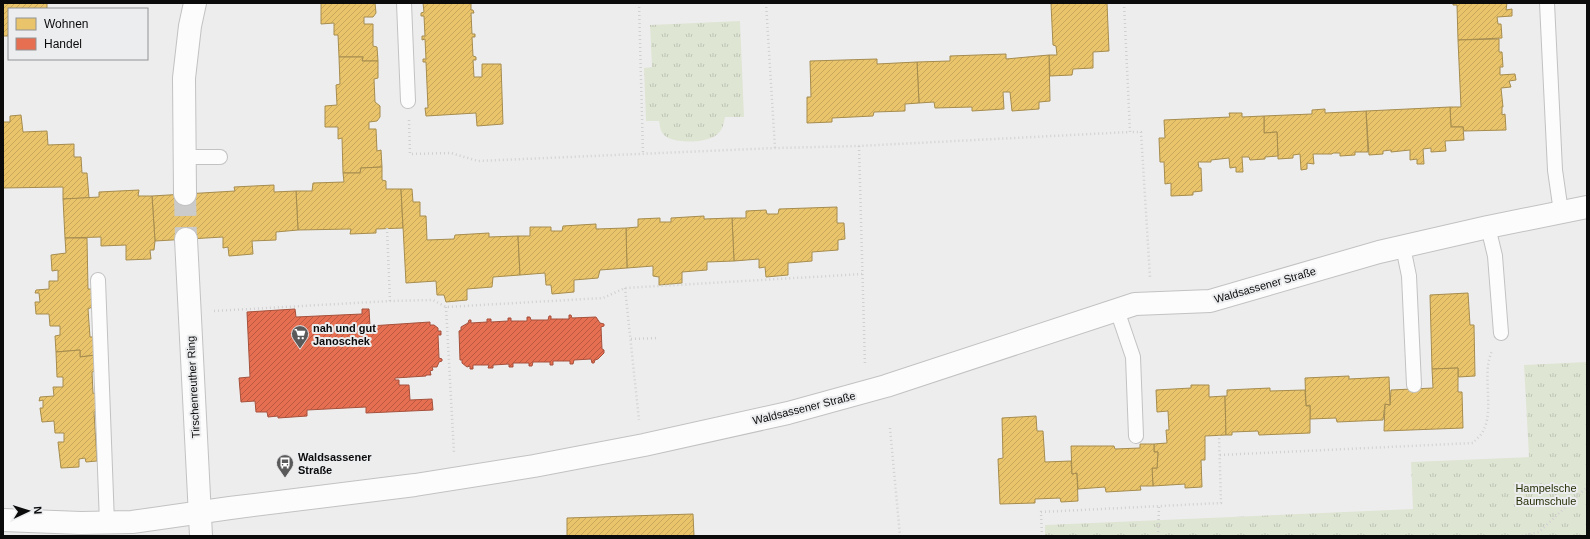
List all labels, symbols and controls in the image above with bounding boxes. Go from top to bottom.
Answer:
legend [8,8,148,60]
text: Wohnen [44,17,88,31]
text: Handel [44,37,82,51]
street label: Waldsassener Straße [1213,265,1317,305]
place label: nah und gut Janoschek [313,322,376,347]
supermarket icon: nah und gut Janoschek [290,324,310,349]
street label: Tirschenreuther Ring [184,336,202,438]
street label: Waldsassener Straße [751,389,857,427]
place label: Waldsassener Straße [298,451,372,476]
bus stop icon: Waldsassener Straße [275,453,295,478]
park label: Hampelsche Baumschule [1515,482,1577,507]
north arrow [8,491,48,531]
text: N [32,506,44,515]

